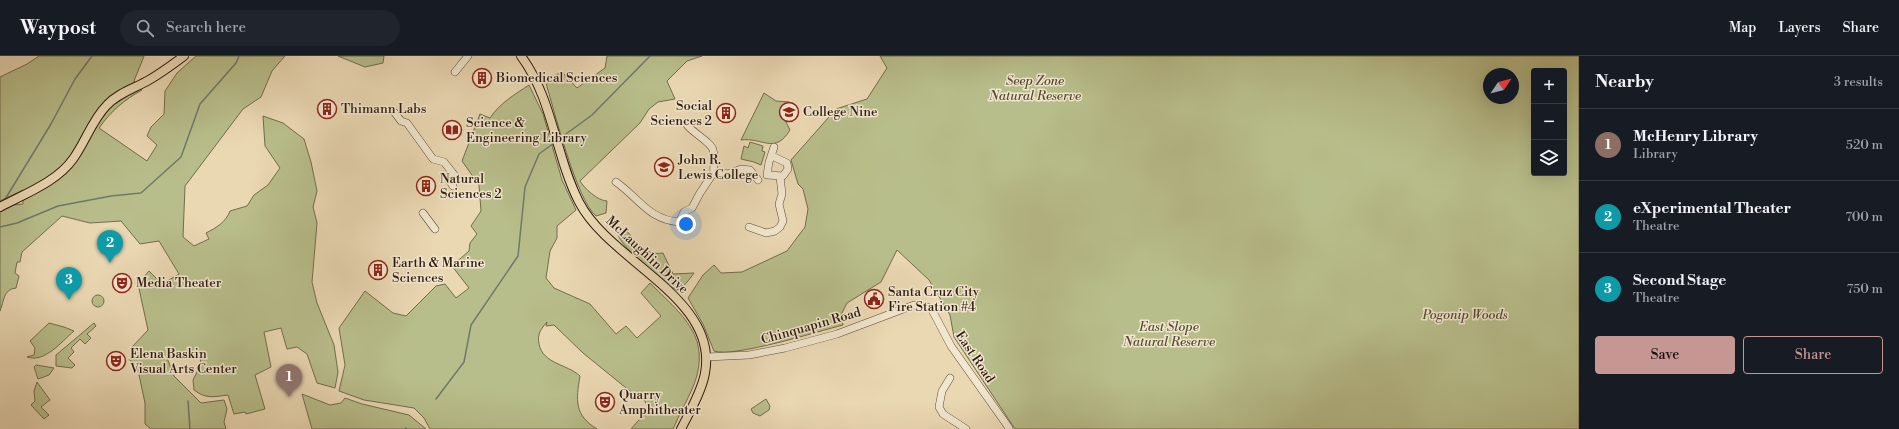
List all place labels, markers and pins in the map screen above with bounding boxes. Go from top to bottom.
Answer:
building icon: Biomedical Sciences [471,67,493,89]
place label: Biomedical Sciences [495,70,618,86]
building icon: Thimann Labs [316,98,338,120]
place label: Social Sciences 2 [650,98,712,129]
place label: Thimann Labs [341,101,427,117]
school or university icon: College Nine [778,101,800,123]
building icon: Social Sciences 2 [715,102,737,124]
place label: College Nine [803,104,878,120]
place label: Science & Engineering Library [466,115,587,146]
library icon: Science & Engineering Library [441,119,463,141]
place label: John R. Lewis College [677,152,759,183]
school or university icon: John R. Lewis College [653,156,675,178]
place label: Natural Sciences 2 [440,171,502,202]
building icon: Natural Sciences 2 [415,175,437,197]
pin: 2 [97,230,123,263]
place label: Earth & Marine Sciences [392,255,485,286]
building icon: Earth & Marine Sciences [367,259,389,281]
pin: 3 [56,267,82,300]
theatre icon: Media Theater [111,272,133,294]
place label: Media Theater [136,275,222,291]
place label: Santa Cruz City Fire Station #4 [888,284,980,315]
public building icon: Santa Cruz City Fire Station #4 [863,288,885,310]
place label: Elena Baskin Visual Arts Center [129,346,237,377]
theatre icon: Elena Baskin Visual Arts Center [105,350,127,372]
pin: 1 [276,364,302,397]
place label: Quarry Amphitheater [618,387,701,418]
theatre icon: Quarry Amphitheater [594,391,616,413]

